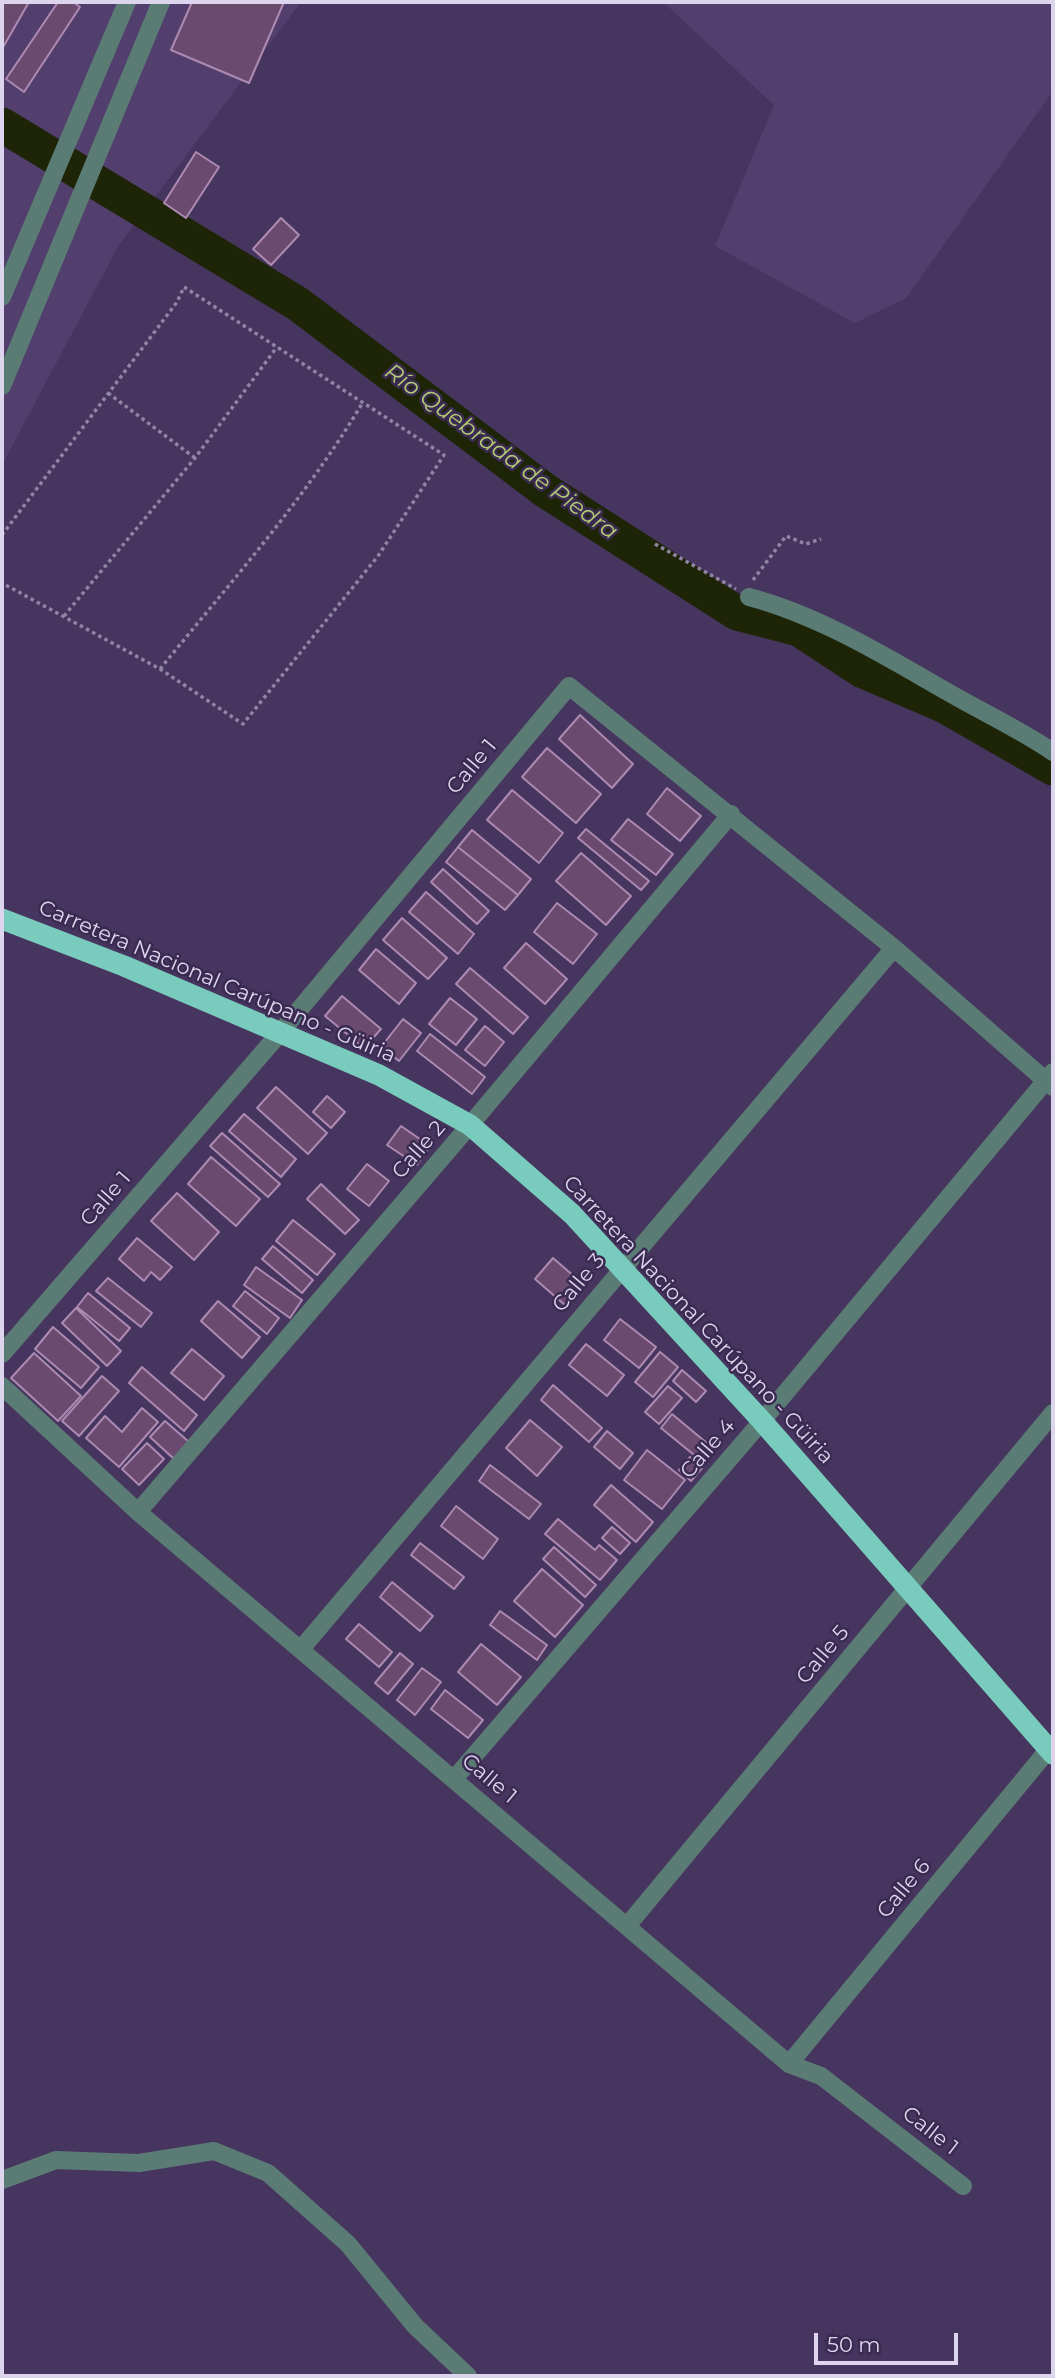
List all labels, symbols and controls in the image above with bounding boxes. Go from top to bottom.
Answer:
water label: Río Quebrada de Piedra [379,358,623,546]
street label: Calle 1 [442,734,502,800]
street label: Carretera Nacional Carúpano - Güiria [35,895,399,1069]
street label: Calle 2 [387,1116,451,1184]
street label: Calle 1 [75,1167,137,1231]
street label: Carretera Nacional Carúpano - Güiria [557,1171,839,1469]
street label: Calle 3 [547,1249,611,1317]
street label: Calle 4 [675,1414,741,1484]
street label: Calle 5 [791,1621,855,1689]
street label: Calle 1 [456,1749,522,1809]
street label: Calle 6 [872,1854,936,1924]
street label: Calle 1 [897,2101,963,2161]
scale bar [817,2318,960,2362]
text: 50 m [827,2332,881,2357]

